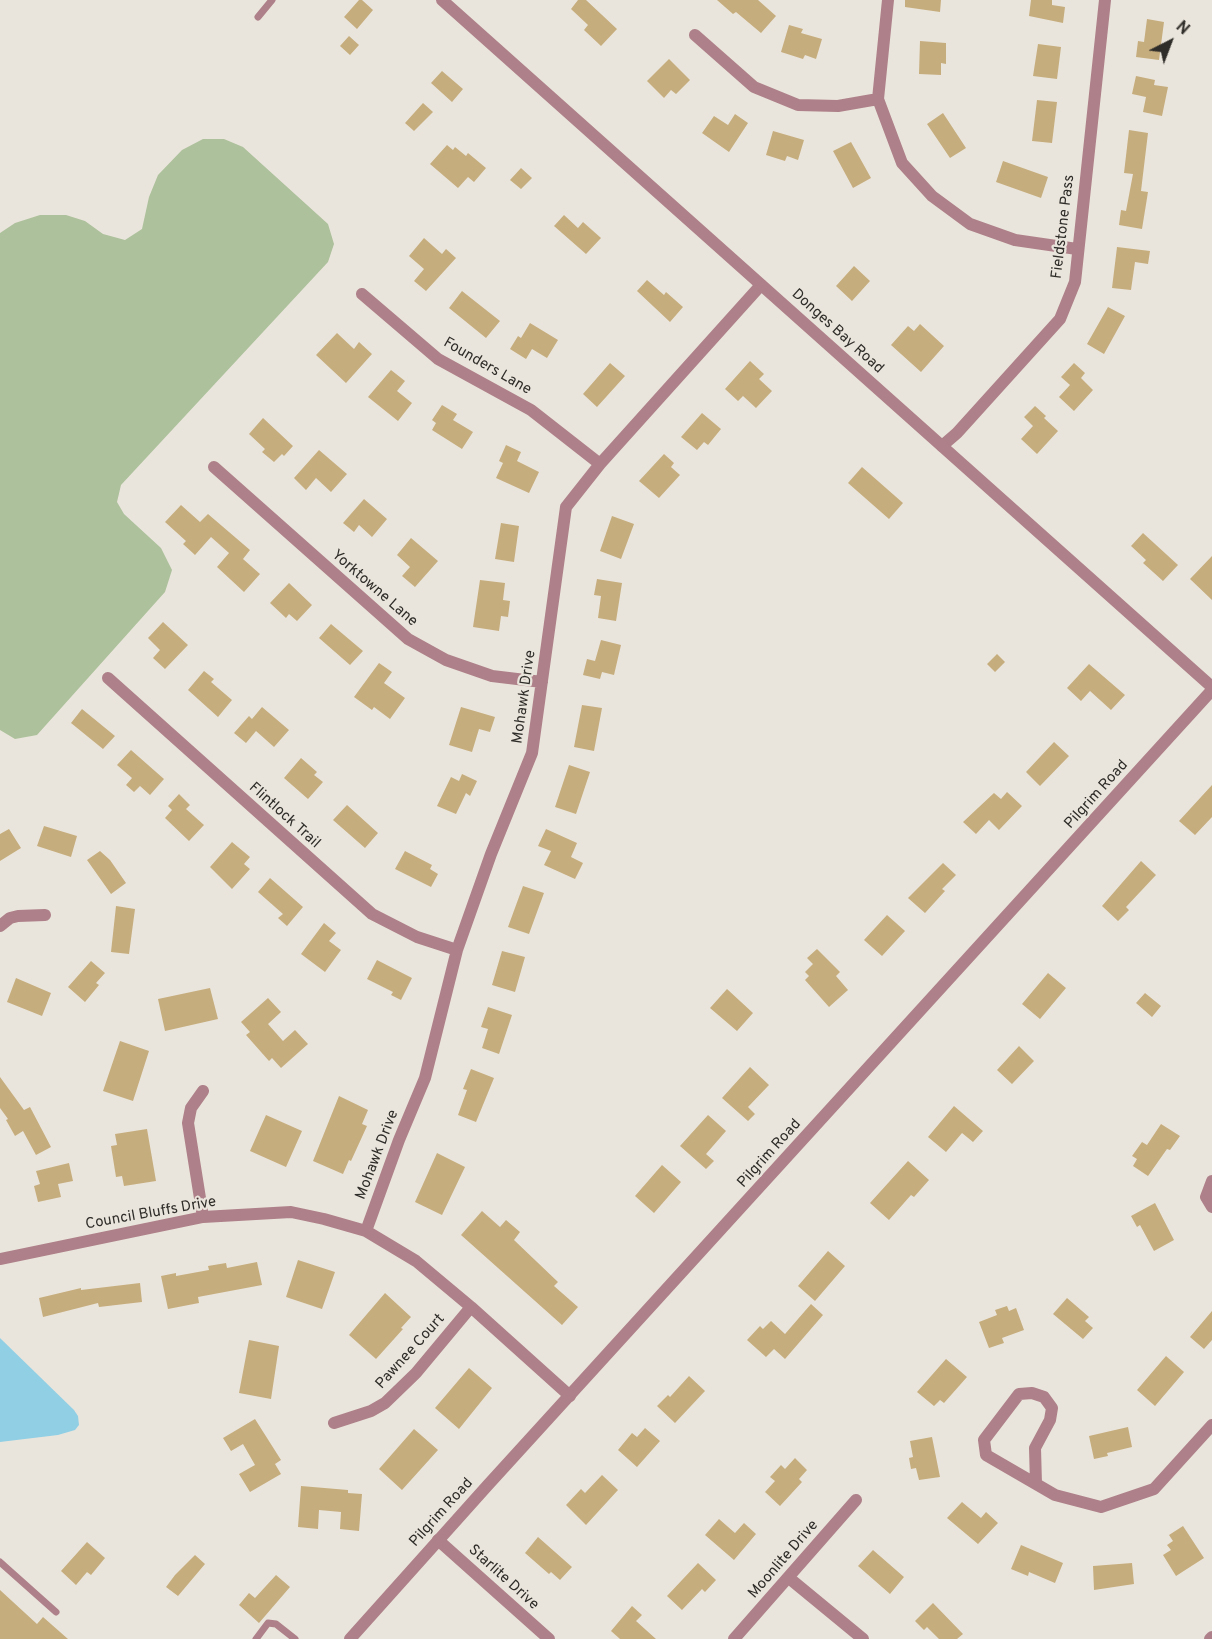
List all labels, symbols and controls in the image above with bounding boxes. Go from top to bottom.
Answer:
north arrow [1140,12,1200,72]
text: N [1171,17,1193,40]
street label: Fieldstone Pass [1049,174,1079,280]
street label: Donges Bay Road [787,286,887,378]
street label: Founders Lane [440,334,534,400]
street label: Yorktowne Lane [327,547,421,631]
street label: Mohawk Drive [510,649,540,745]
street label: Pilgrim Road [1061,757,1133,833]
street label: Flintlock Trail [245,779,323,853]
street label: Mohawk Drive [353,1108,403,1202]
street label: Pilgrim Road [734,1116,806,1192]
street label: Council Bluffs Drive [84,1194,218,1234]
street label: Pawnee Court [373,1311,449,1393]
street label: Pilgrim Road [406,1475,478,1551]
street label: Moonlite Drive [745,1517,823,1603]
street label: Starlite Drive [464,1542,542,1614]

